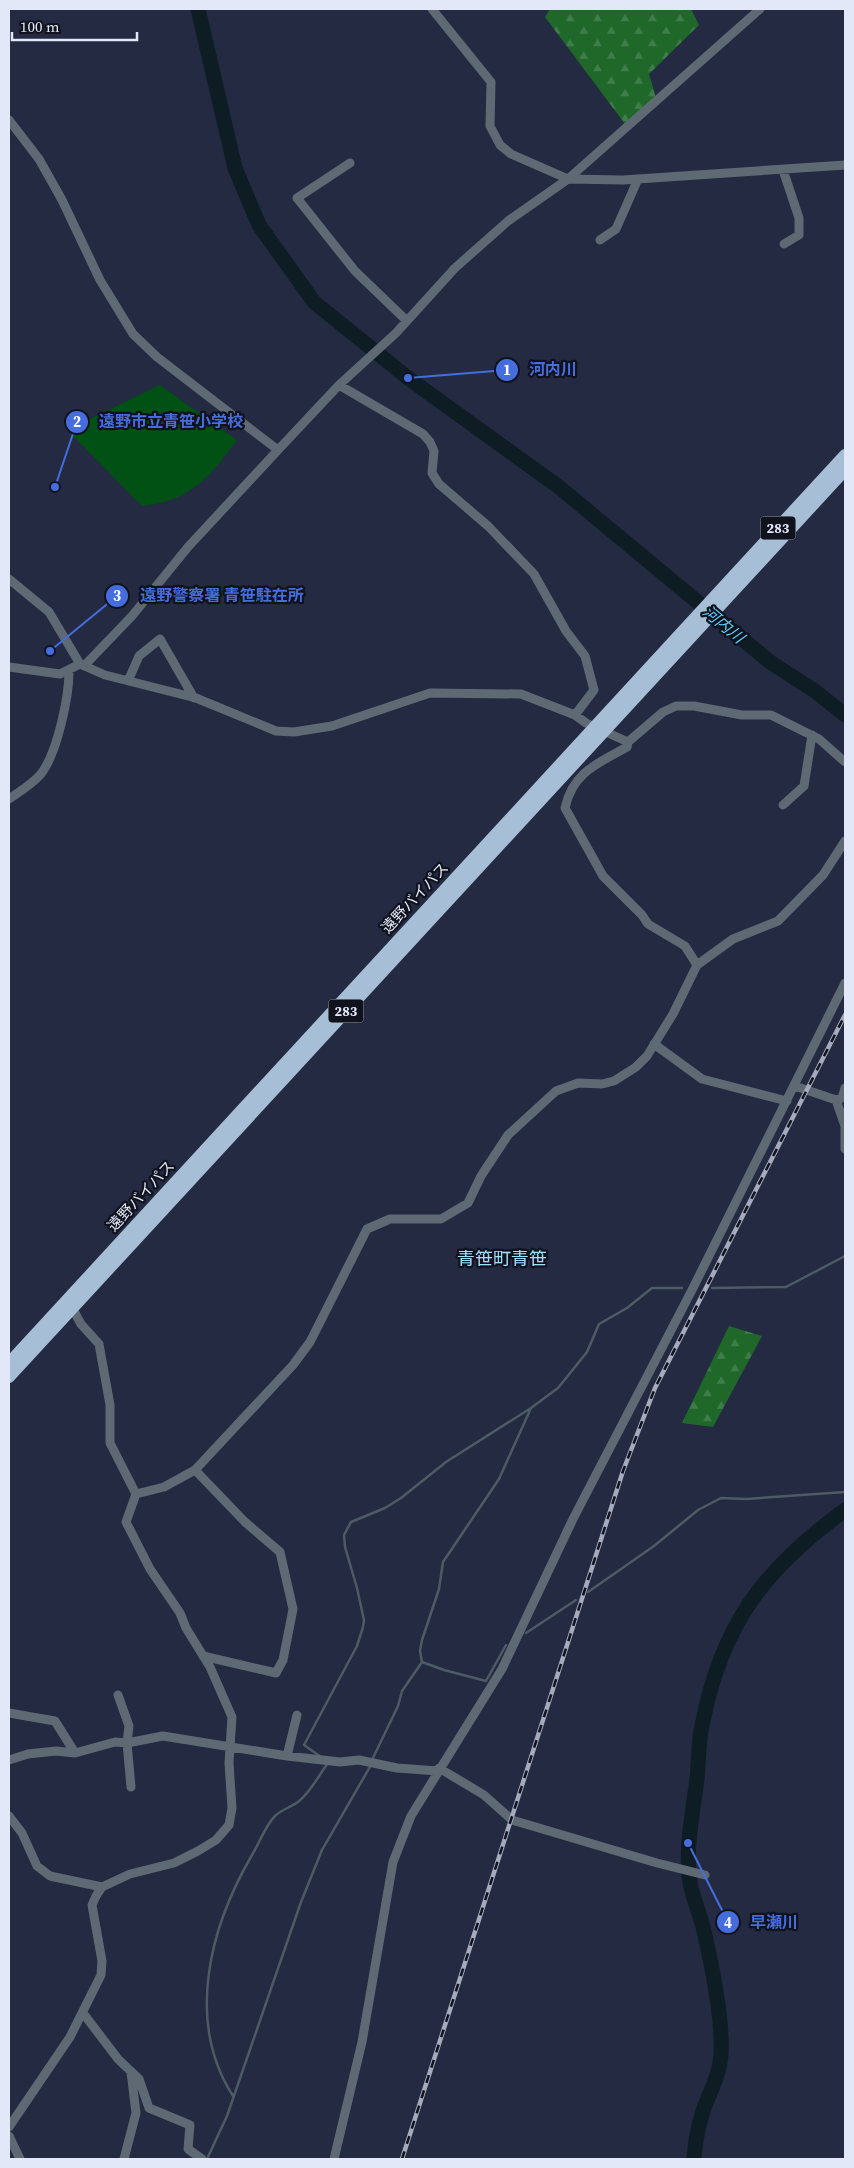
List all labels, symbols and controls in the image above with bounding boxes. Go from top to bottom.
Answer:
scale bar [12,10,138,42]
text: 100 m [20,16,60,37]
callout: 河内川 [494,354,587,385]
text: 河内川 [529,358,577,380]
text: 1 [503,359,511,380]
callout: 遠野市立青笹小学校 [64,406,253,437]
text: 遠野市立青笹小学校 [99,410,243,432]
text: 2 [73,411,81,432]
road number: 283 [760,516,796,540]
callout: 遠野警察署 青笹駐在所 [105,580,313,611]
text: 遠野警察署 青笹駐在所 [140,584,304,606]
text: 3 [113,585,121,606]
water label: 河内川 [699,600,751,649]
street label: 遠野バイパス [376,858,453,938]
road number: 283 [328,999,364,1022]
street label: 遠野バイパス [102,1156,179,1236]
district label: 青笹町青笹 [457,1246,547,1271]
callout: 早瀬川 [715,1907,808,1938]
text: 早瀬川 [750,1911,798,1933]
text: 4 [724,1912,732,1933]

